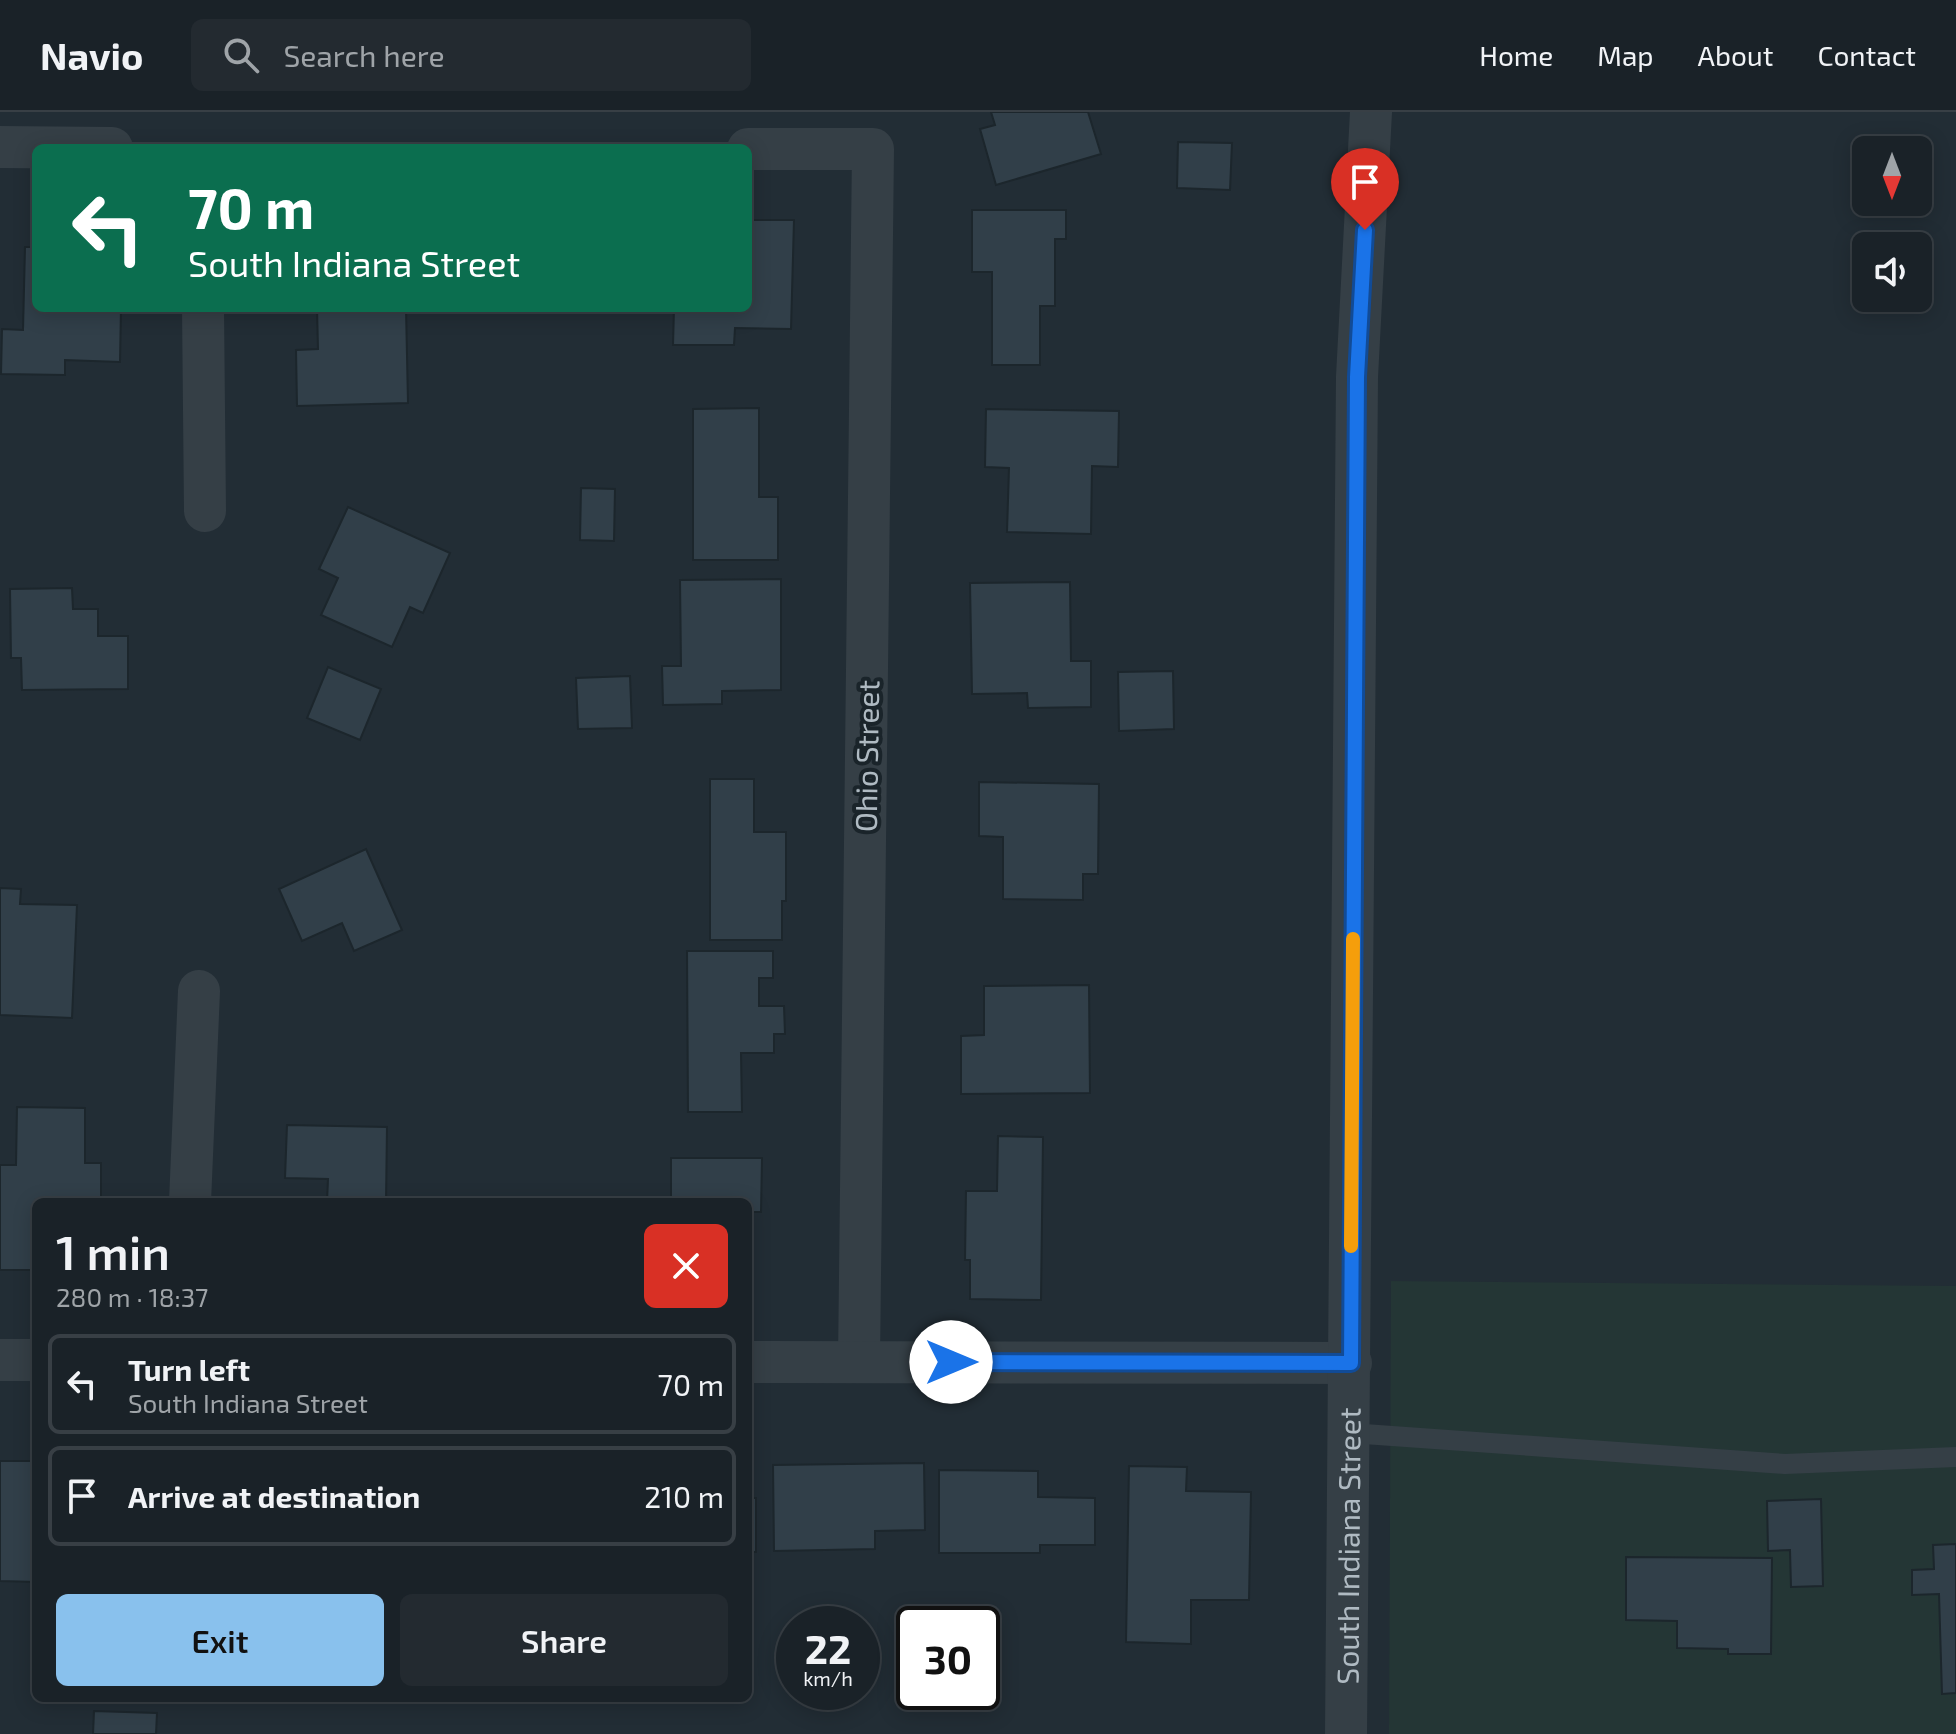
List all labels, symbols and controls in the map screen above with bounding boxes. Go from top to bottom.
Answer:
search box [191,19,751,91]
text: Navio [40,32,143,78]
icon: search [219,33,263,77]
text: Search here [283,37,445,73]
text: Home [1479,38,1553,72]
text: Map [1597,38,1654,72]
text: About [1698,38,1773,72]
text: Contact [1817,38,1916,72]
north arrow [1852,136,1932,216]
map controls [1852,136,1932,312]
pin [1331,148,1399,230]
icon: arrive [1343,160,1387,204]
text: 70 m [188,173,314,240]
icon: left [56,176,160,280]
button: sound [1852,232,1932,312]
text: South Indiana Street [188,241,520,284]
street label: Ohio Street [847,680,885,832]
text: 1 min [56,1222,170,1280]
button: close [644,1224,728,1308]
text: 280 m · 18:37 [56,1281,208,1312]
position arrow [909,1320,993,1404]
text: Turn left [128,1351,250,1387]
icon: left [60,1362,104,1406]
text: 70 m [658,1366,724,1402]
text: South Indiana Street [128,1387,368,1418]
street label: South Indiana Street [1328,1407,1367,1685]
icon: arrive [60,1474,104,1518]
text: Arrive at destination [128,1478,420,1514]
text: 210 m [644,1478,724,1514]
button: Exit [56,1594,384,1686]
button: Share [400,1594,728,1686]
speed limit sign: 30 [896,1606,1000,1710]
text: 22 [805,1624,851,1672]
text: km/h [803,1666,853,1690]

